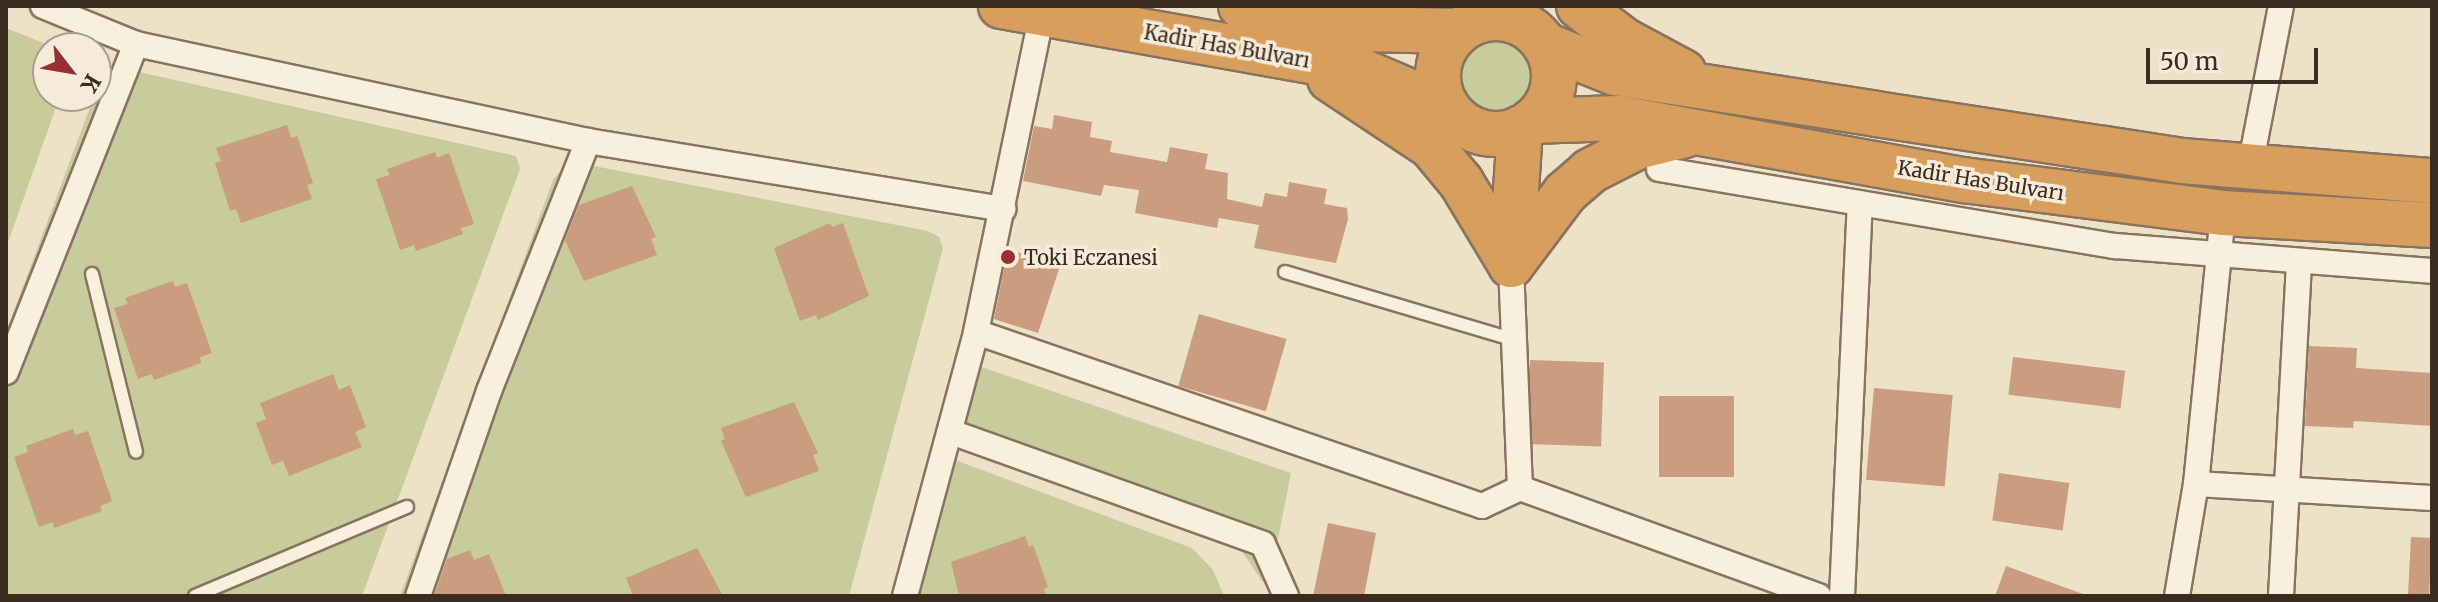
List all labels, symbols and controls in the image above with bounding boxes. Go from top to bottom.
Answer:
street label: Kadir Has Bulvarı [1142,20,1312,72]
north arrow [32,32,112,112]
scale bar [2150,32,2322,82]
text: 50 m [2160,46,2219,77]
text: K [75,69,107,98]
street label: Kadir Has Bulvarı [1896,155,2066,205]
place label: Toki Eczanesi [1024,245,1158,269]
marker: Toki Eczanesi [999,248,1017,266]

